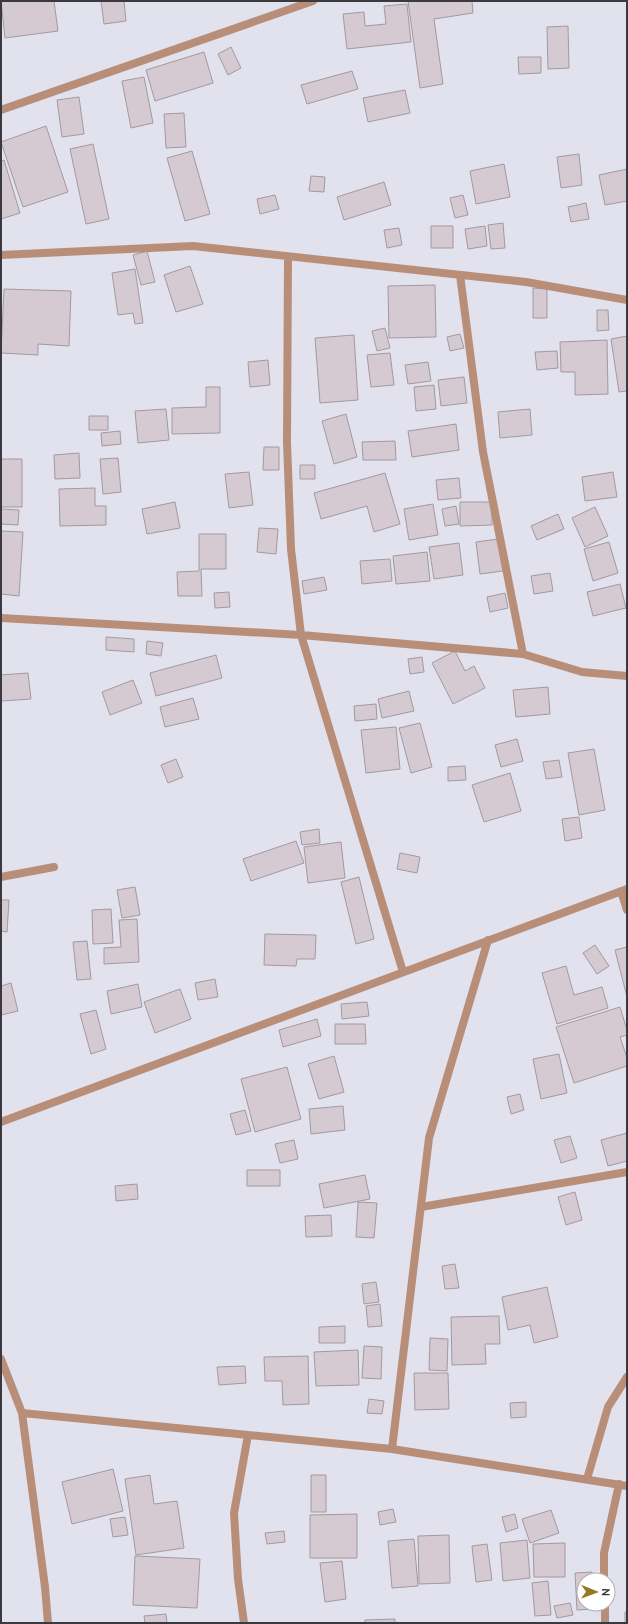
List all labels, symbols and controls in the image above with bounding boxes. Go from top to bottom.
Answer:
north arrow [576,1572,616,1612]
text: N [599,1588,613,1596]

